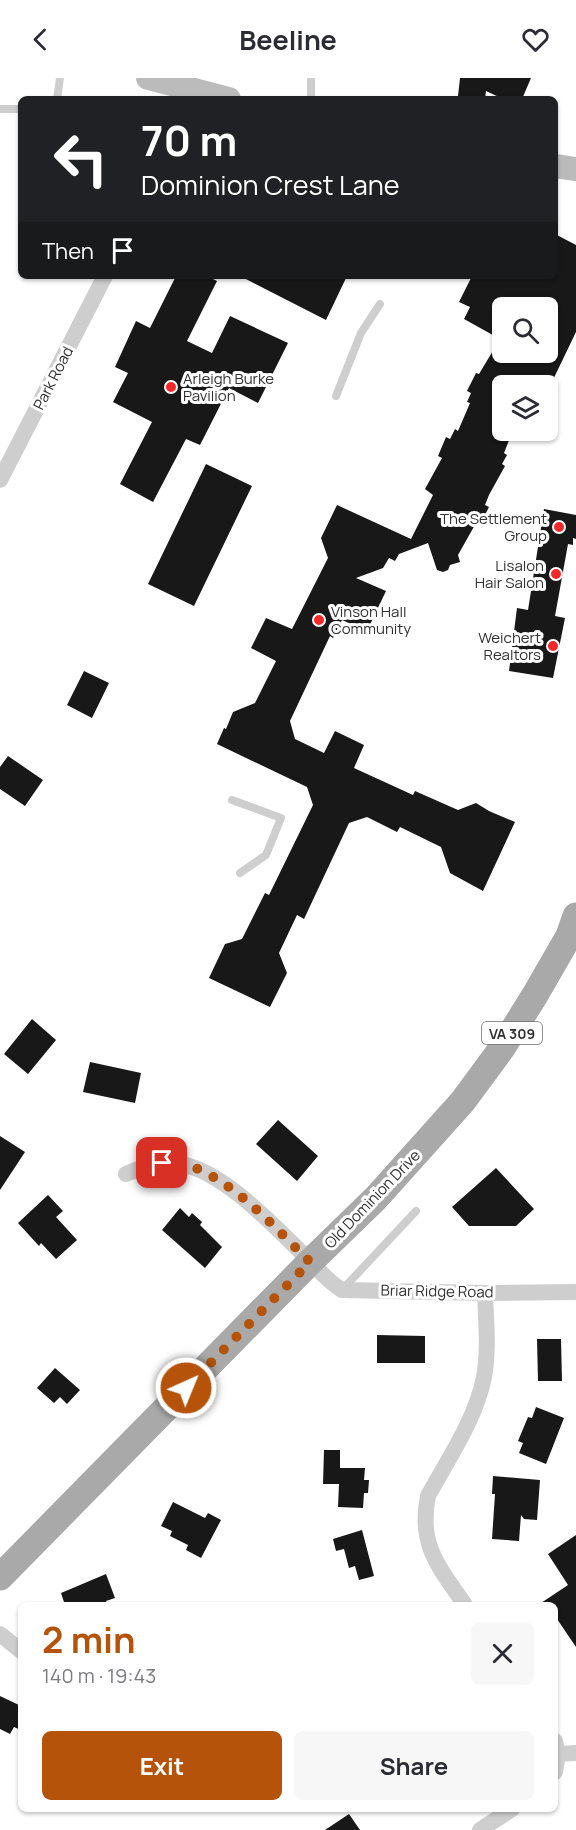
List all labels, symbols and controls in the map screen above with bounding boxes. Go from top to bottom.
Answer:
text: Beeline [239,21,337,58]
icon: back [24,23,57,56]
icon: heart [519,23,552,56]
text: 70 m [141,111,237,169]
icon: left [42,120,120,198]
text: Dominion Crest Lane [141,166,400,203]
icon: arrive [106,234,139,267]
text: Then [42,236,94,266]
map controls [492,297,558,441]
button: search [492,297,558,363]
street label: Park Road [28,343,78,413]
place label: Arleigh Burke Pavilion [183,368,274,406]
button: layers [492,375,558,441]
marker: Arleigh Burke Pavilion [164,380,178,394]
place label: The Settlement Group [440,508,547,546]
marker: The Settlement Group [552,520,566,534]
place label: Lisalon Hair Salon [475,555,544,593]
marker: Lisalon Hair Salon [549,567,563,581]
place label: Vinson Hall Community [331,601,411,639]
marker: Vinson Hall Community [312,613,326,627]
place label: Weichert Realtors [478,627,541,665]
marker: Weichert Realtors [546,639,560,653]
road number: VA 309 [482,1022,542,1044]
pin [136,1137,187,1188]
street label: Old Dominion Drive [319,1145,425,1253]
icon: arrive [145,1146,178,1179]
street label: Briar Ridge Road [380,1280,494,1302]
position arrow [154,1356,218,1420]
text: 2 min [42,1615,136,1664]
button: close [471,1622,534,1685]
text: 140 m · 19:43 [42,1662,156,1689]
button: Exit [42,1731,282,1800]
button: Share [294,1731,534,1800]

